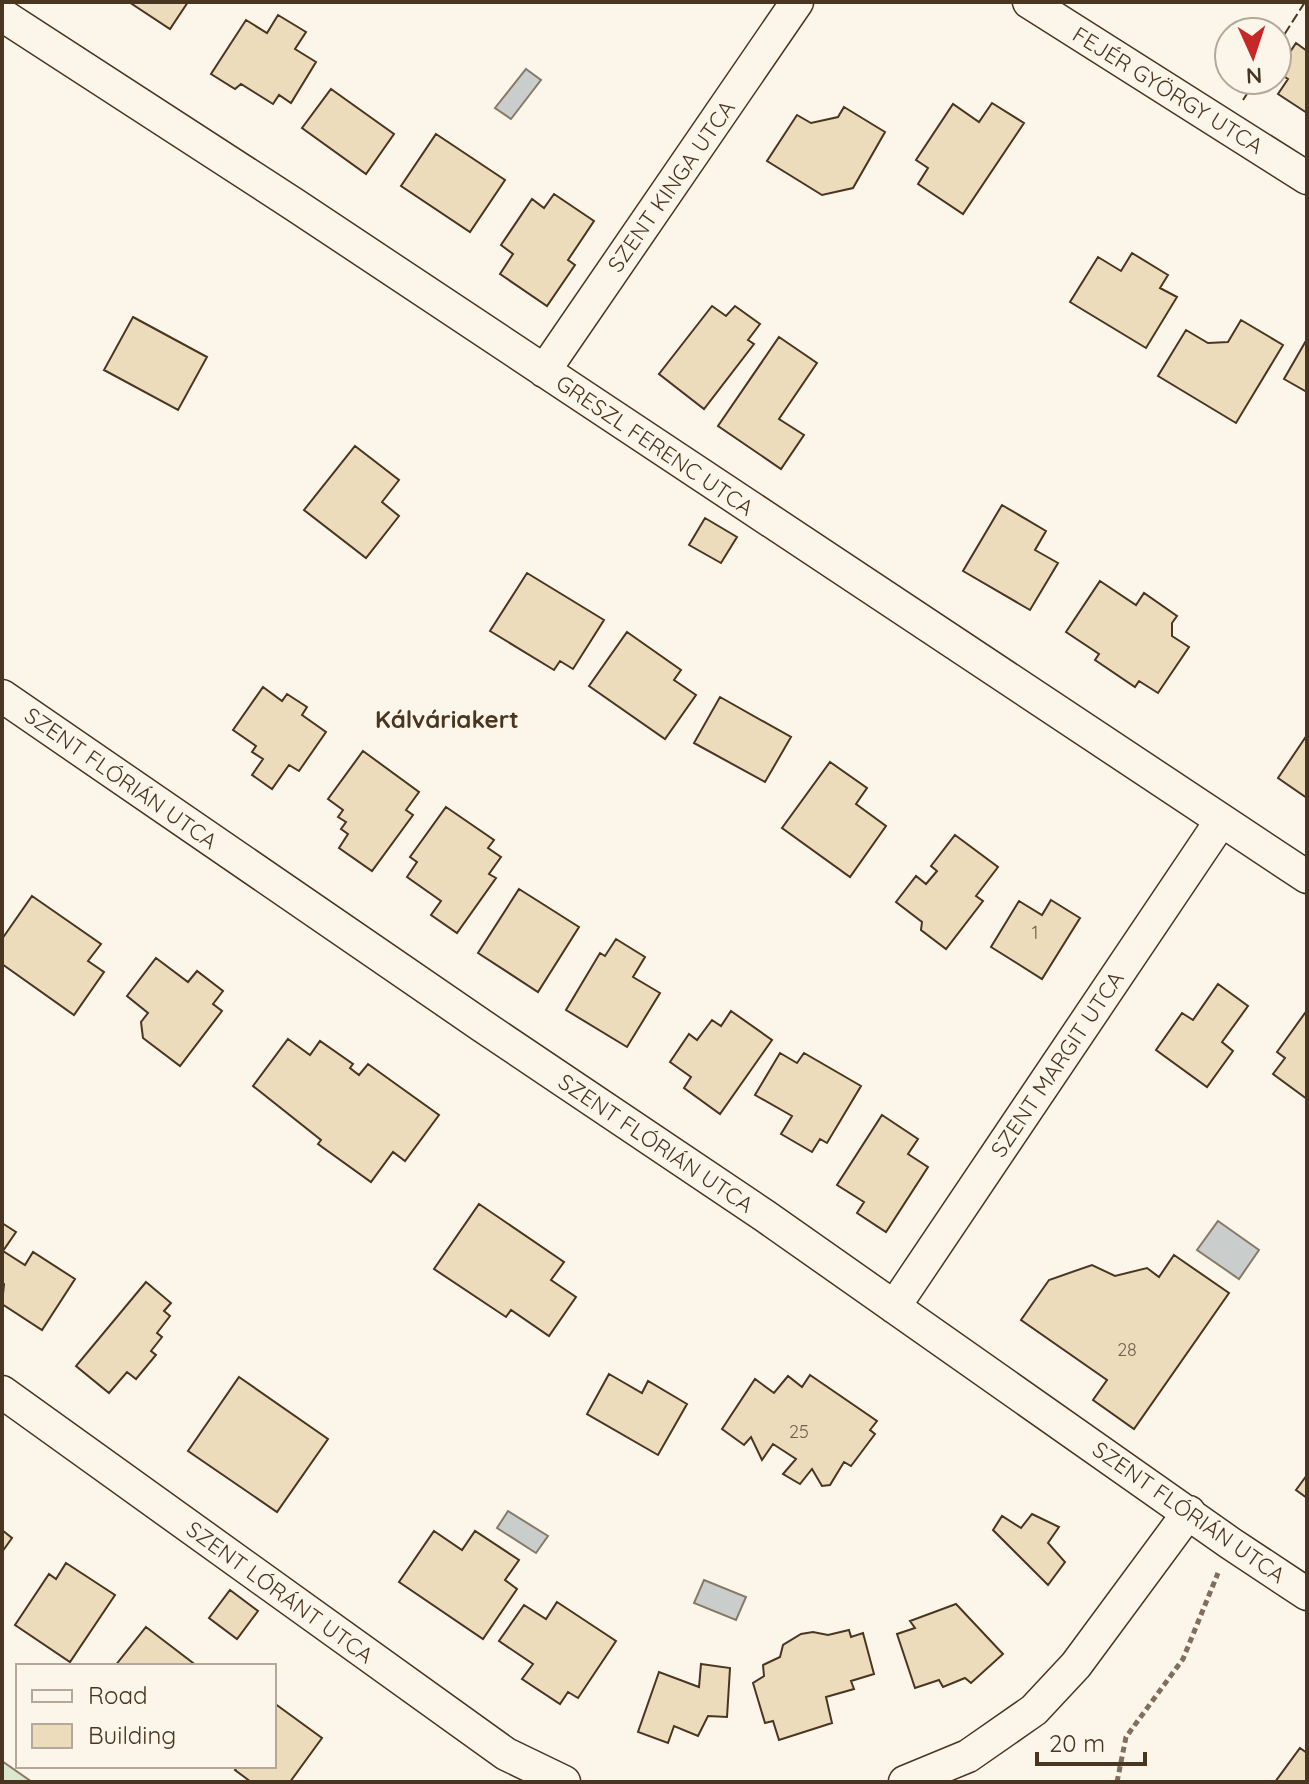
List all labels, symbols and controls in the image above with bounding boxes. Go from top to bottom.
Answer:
north arrow [1213,16,1293,96]
street label: FEJÉR GYÖRGY UTCA [1068,20,1268,160]
text: N [1245,62,1263,90]
street label: SZENT KINGA UTCA [601,95,741,277]
street label: GRESZL FERENC UTCA [551,368,759,522]
street label: SZENT FLÓRIÁN UTCA [19,701,223,855]
district label: Kálváriakert [375,704,519,734]
house number: 1 [1032,921,1038,944]
street label: SZENT MARGIT UTCA [984,966,1130,1162]
street label: SZENT FLÓRIÁN UTCA [553,1067,759,1219]
house number: 28 [1117,1338,1137,1361]
house number: 25 [789,1420,809,1443]
street label: SZENT FLÓRIÁN UTCA [1087,1435,1291,1589]
street label: SZENT LÓRÁNT UTCA [181,1515,379,1669]
legend [16,1664,276,1768]
text: Road [88,1680,148,1710]
scale bar [1037,1716,1145,1766]
text: Building [88,1720,176,1750]
text: 20 m [1049,1728,1105,1758]

